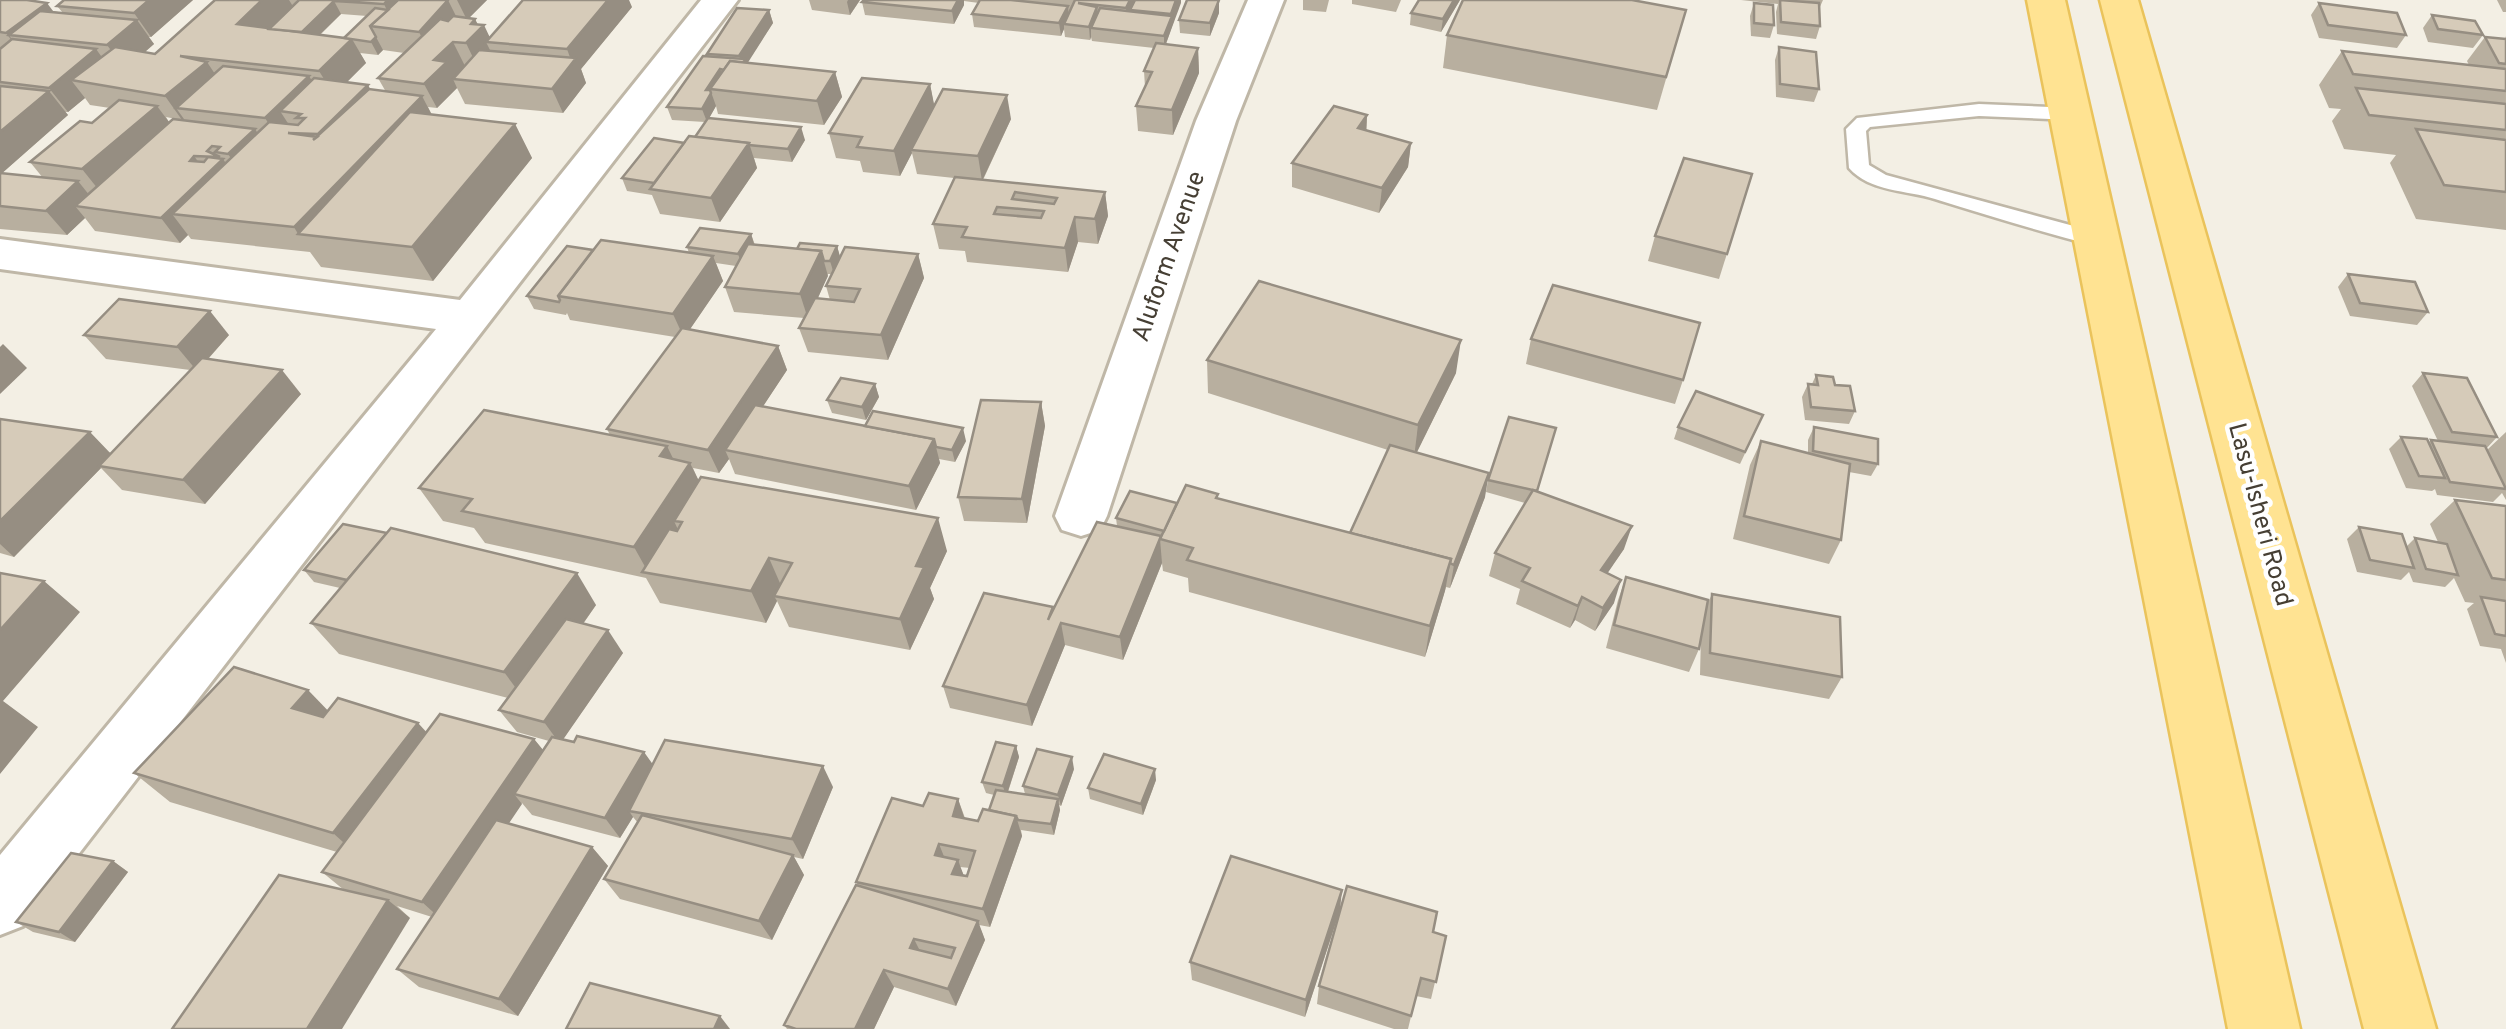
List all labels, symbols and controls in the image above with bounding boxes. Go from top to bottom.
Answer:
street label: Aluform Avenue [1126,167,1214,347]
street label: Lasu-Isheri Road [2219,420,2299,610]

